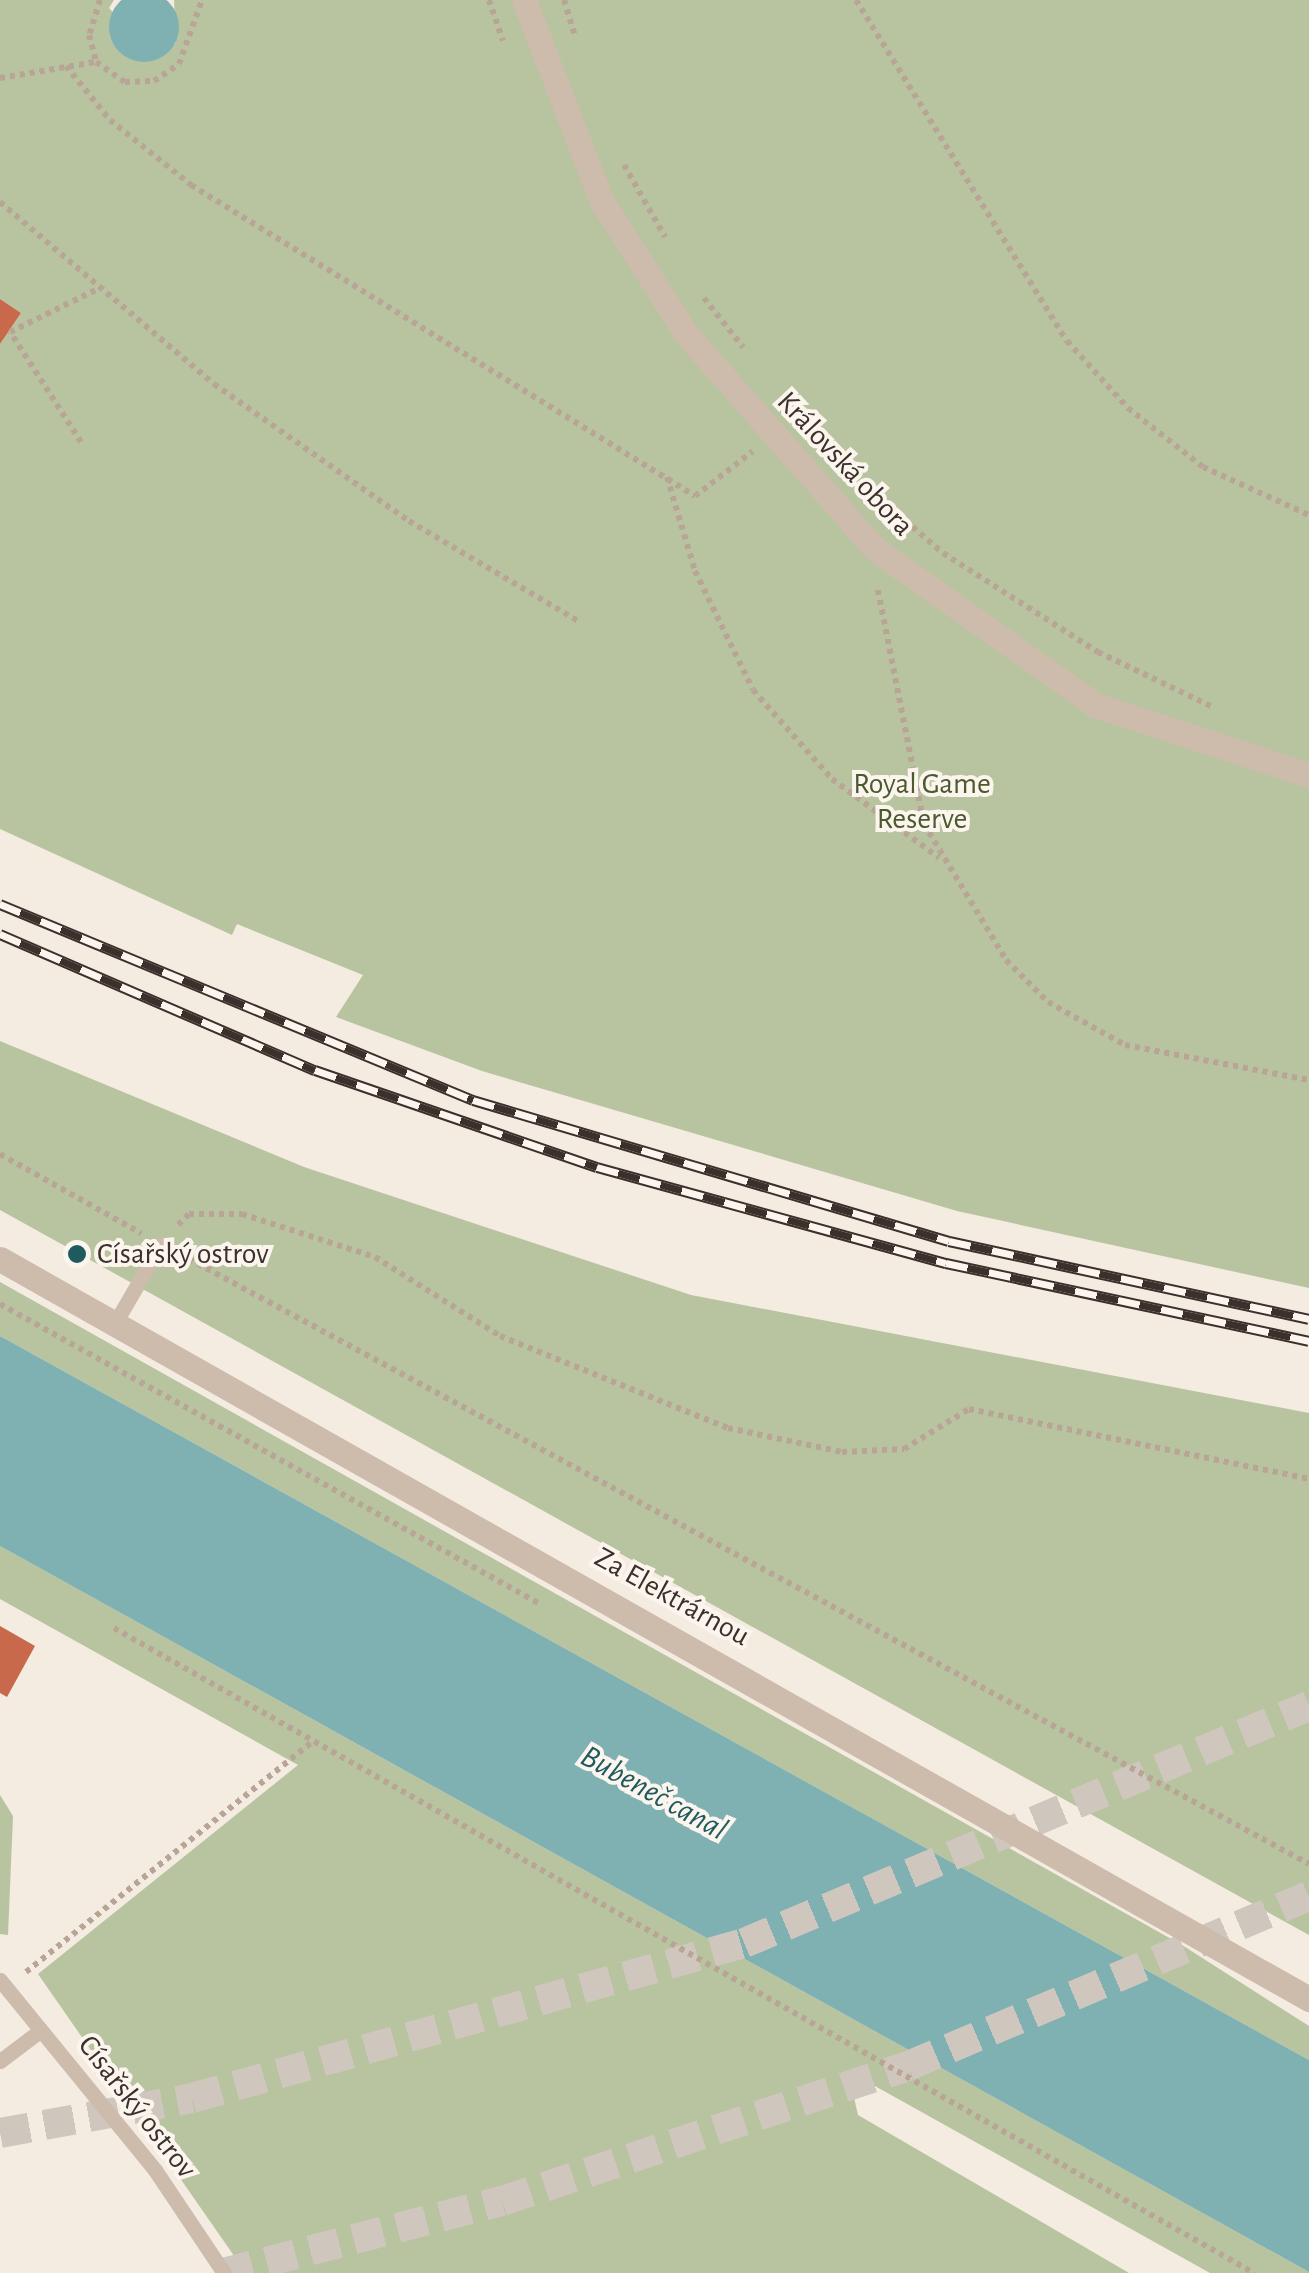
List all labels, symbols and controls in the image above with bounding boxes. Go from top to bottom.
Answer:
street label: Královská obora [769,384,921,544]
park label: Royal Game Reserve [853,766,991,836]
place label: Císařský ostrov [97,1236,269,1272]
marker: Císařský ostrov [66,1243,88,1265]
street label: Za Elektrárnou [588,1540,756,1654]
water label: Bubeneč canal [574,1737,734,1849]
street label: Císařský ostrov [70,2028,204,2186]

